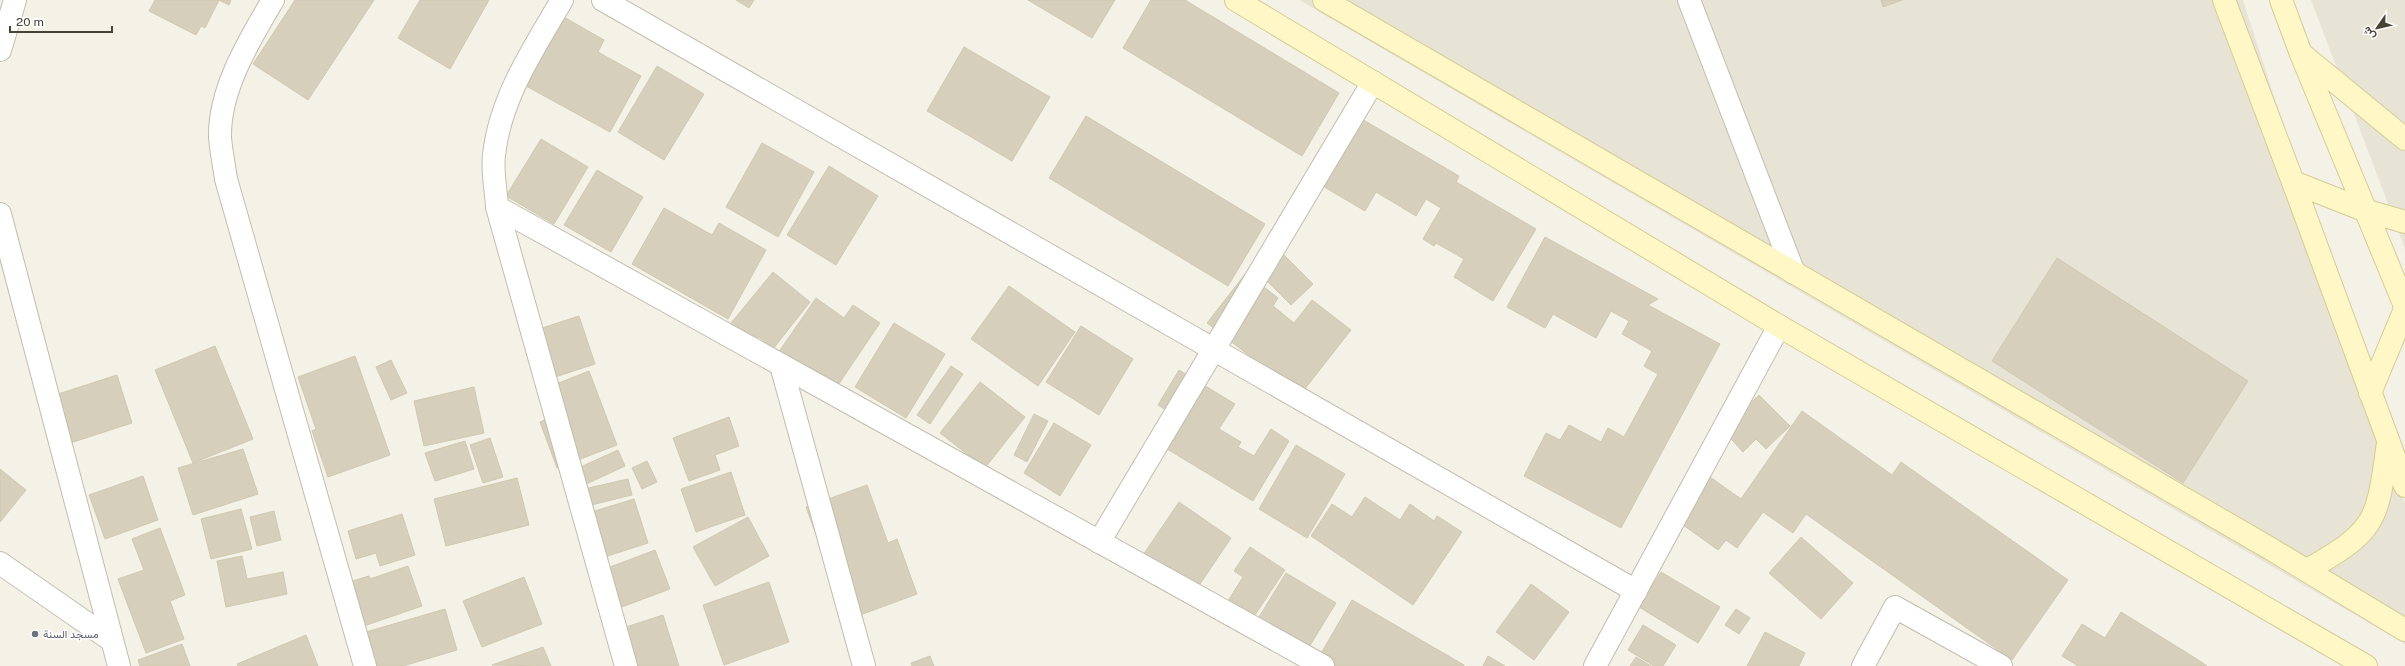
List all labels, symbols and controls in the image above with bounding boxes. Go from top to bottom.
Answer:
scale bar [10,8,112,34]
north arrow [2357,8,2397,48]
text: 20 m [16,15,44,29]
text: ش [2360,24,2378,42]
place label: مسجد السنة [43,628,99,641]
marker: مسجد السنة [30,629,40,639]

